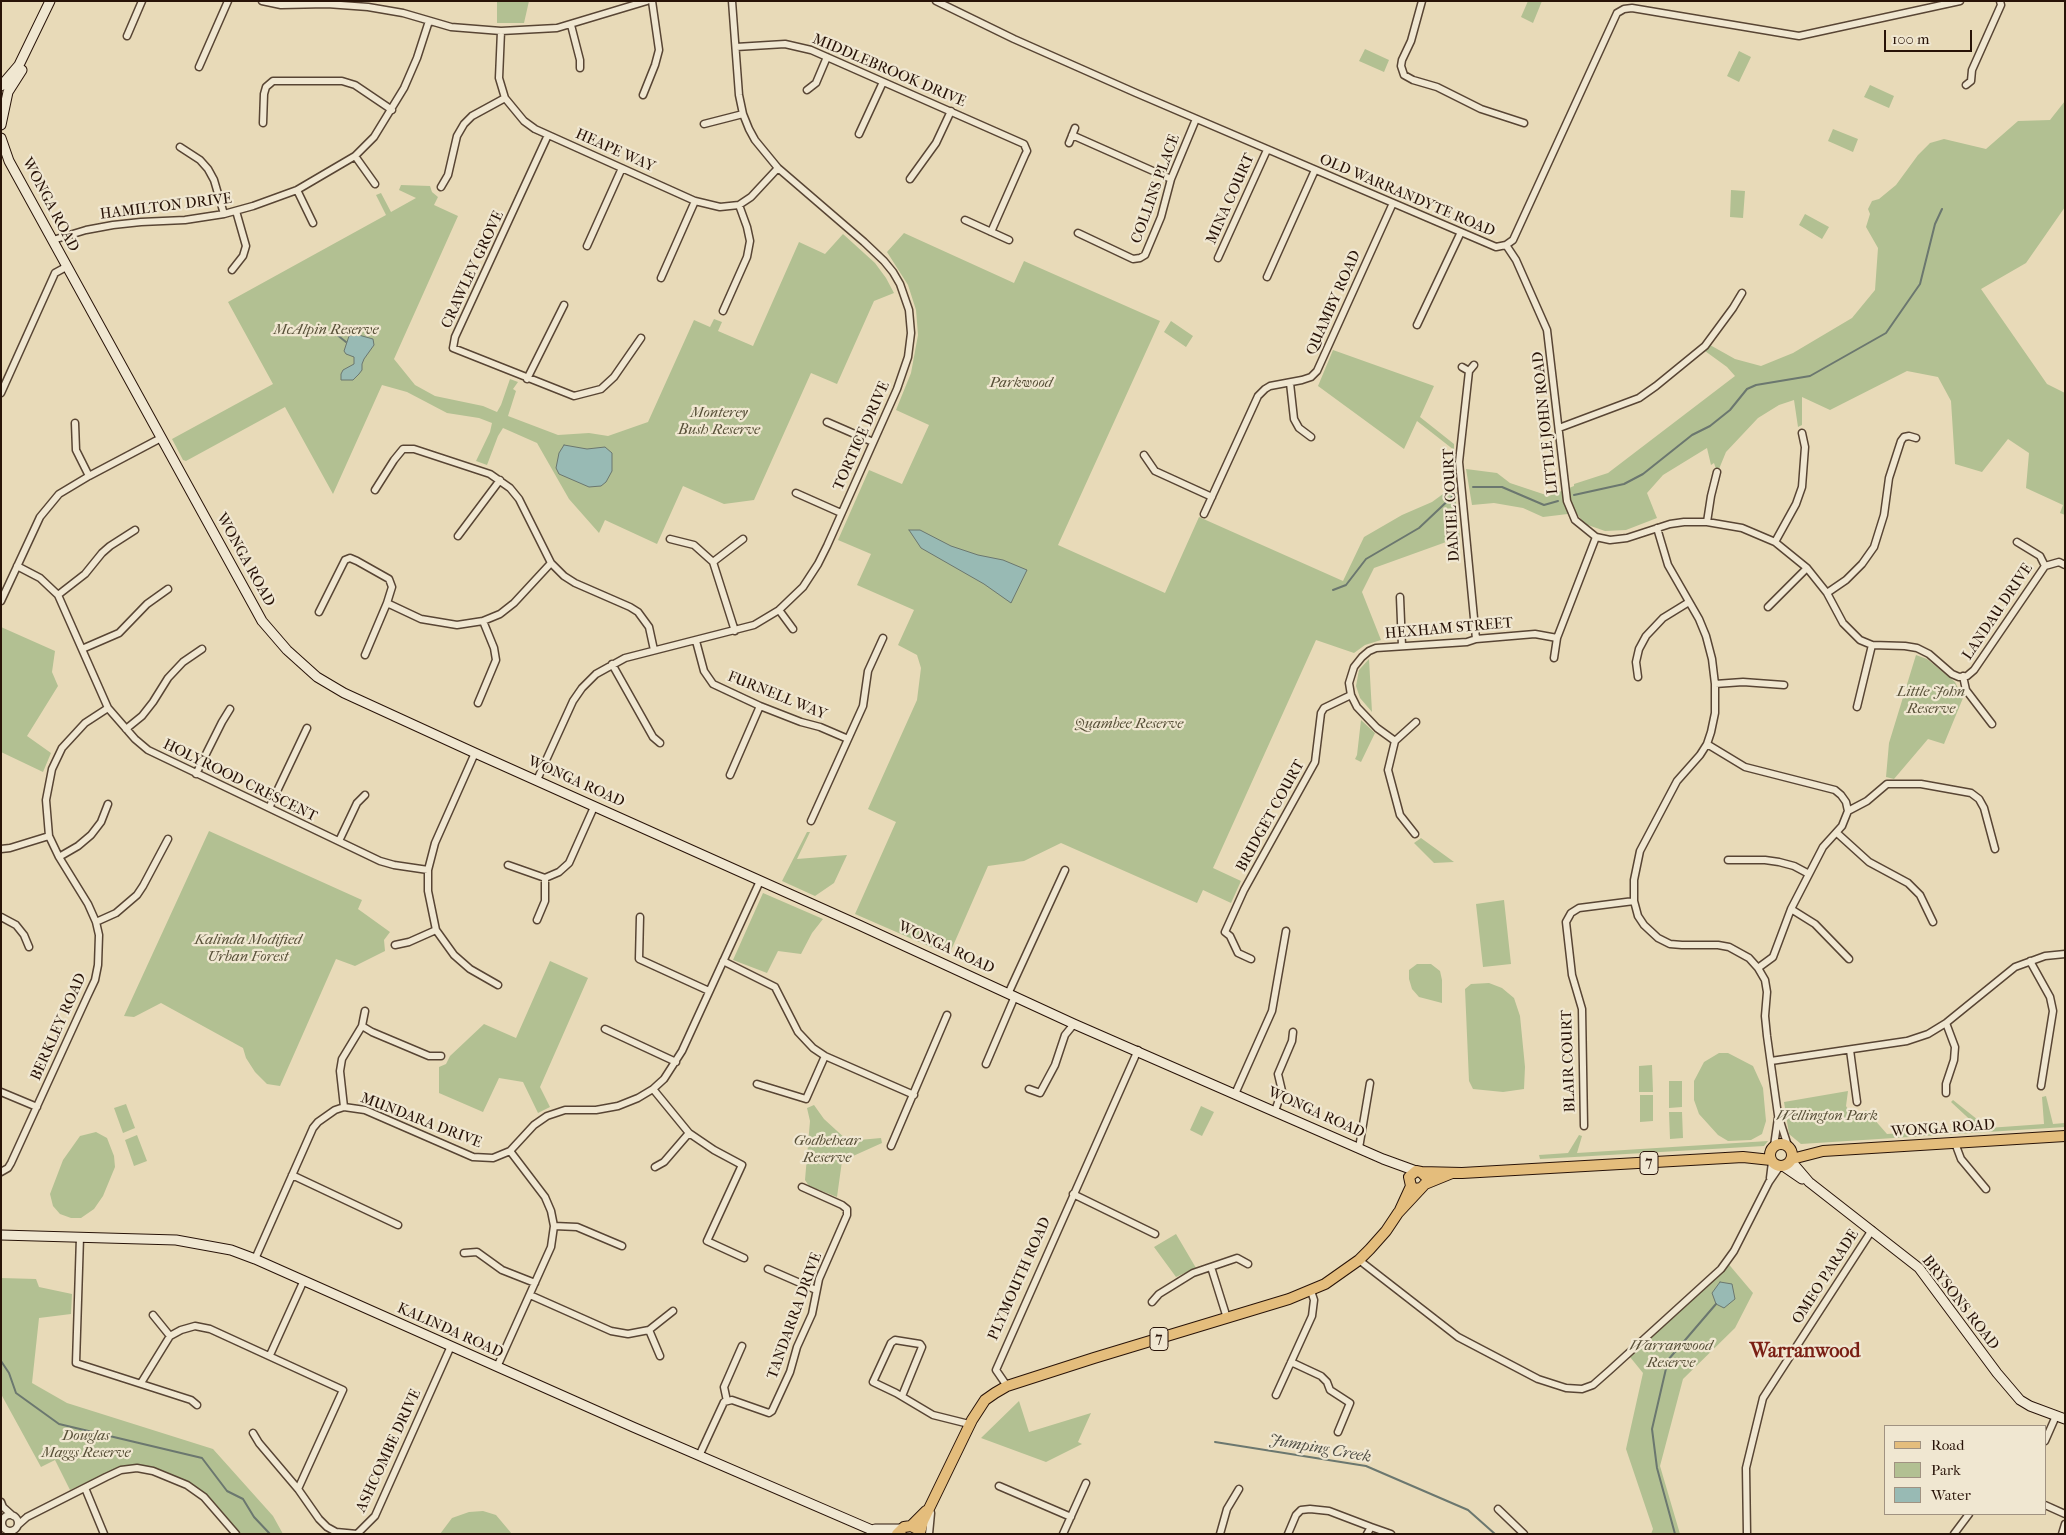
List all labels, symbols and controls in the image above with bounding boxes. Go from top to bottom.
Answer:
scale bar [1886,20,1974,52]
street label: MIDDLEBROOK DRIVE [810,30,968,112]
text: 100 m [1892,30,1930,48]
street label: HEAPE WAY [572,125,658,177]
street label: COLLINS PLACE [1128,132,1184,246]
street label: MINA COURT [1203,151,1259,247]
street label: OLD WARRANDYTE ROAD [1317,151,1497,241]
street label: WONGA ROAD [18,155,82,255]
street label: HAMILTON DRIVE [99,190,233,224]
street label: CRAWLEY GROVE [438,208,508,332]
street label: QUAMBY ROAD [1303,248,1365,358]
park label: McAlpin Reserve [274,321,378,339]
street label: LITTLE JOHN ROAD [1530,351,1562,495]
park label: Parkwood [990,374,1052,392]
street label: TORTICE DRIVE [830,379,894,493]
park label: Monterey Bush Reserve [678,404,760,439]
street label: DANIEL COURT [1440,448,1464,562]
street label: WONGA ROAD [212,510,278,610]
street label: LANDAU DRIVE [1959,560,2037,664]
street label: HEXHAM STREET [1384,614,1514,644]
street label: FURNELL WAY [725,668,829,724]
park label: Little John Reserve [1897,683,1965,718]
park label: Quambee Reserve [1075,715,1183,733]
street label: HOLYROOD CRESCENT [160,736,320,826]
street label: WONGA ROAD [525,753,627,811]
street label: BRIDGET COURT [1233,757,1309,875]
street label: WONGA ROAD [895,918,997,978]
park label: Kalinda Modified Urban Forest [194,931,302,966]
street label: BERKLEY ROAD [27,971,91,1083]
street label: BLAIR COURT [1558,1009,1580,1113]
street label: WONGA ROAD [1265,1084,1367,1142]
street label: MUNDARA DRIVE [358,1090,484,1152]
park label: Wellington Park [1776,1107,1878,1125]
street label: WONGA ROAD [1890,1116,1996,1142]
park label: Godbehear Reserve [794,1132,860,1167]
road number: 7 [1640,1152,1658,1174]
street label: PLYMOUTH ROAD [985,1215,1055,1343]
street label: OMEO PARADE [1789,1226,1863,1328]
street label: TANDARRA DRIVE [764,1250,826,1382]
street label: BRYSONS ROAD [1918,1252,2002,1354]
street label: KALINDA ROAD [394,1300,506,1362]
road number: 7 [1150,1328,1168,1350]
park label: Warranwood Reserve [1629,1337,1713,1372]
district label: Warranwood [1750,1340,1860,1364]
street label: ASHCOMBE DRIVE [353,1387,425,1515]
legend [1884,1425,2046,1515]
park label: Douglas Maggs Reserve [42,1427,130,1462]
water label: Jumping Creek [1267,1431,1373,1467]
text: Road [1931,1436,1964,1454]
text: Park [1931,1461,1961,1479]
text: Water [1931,1486,1971,1504]

